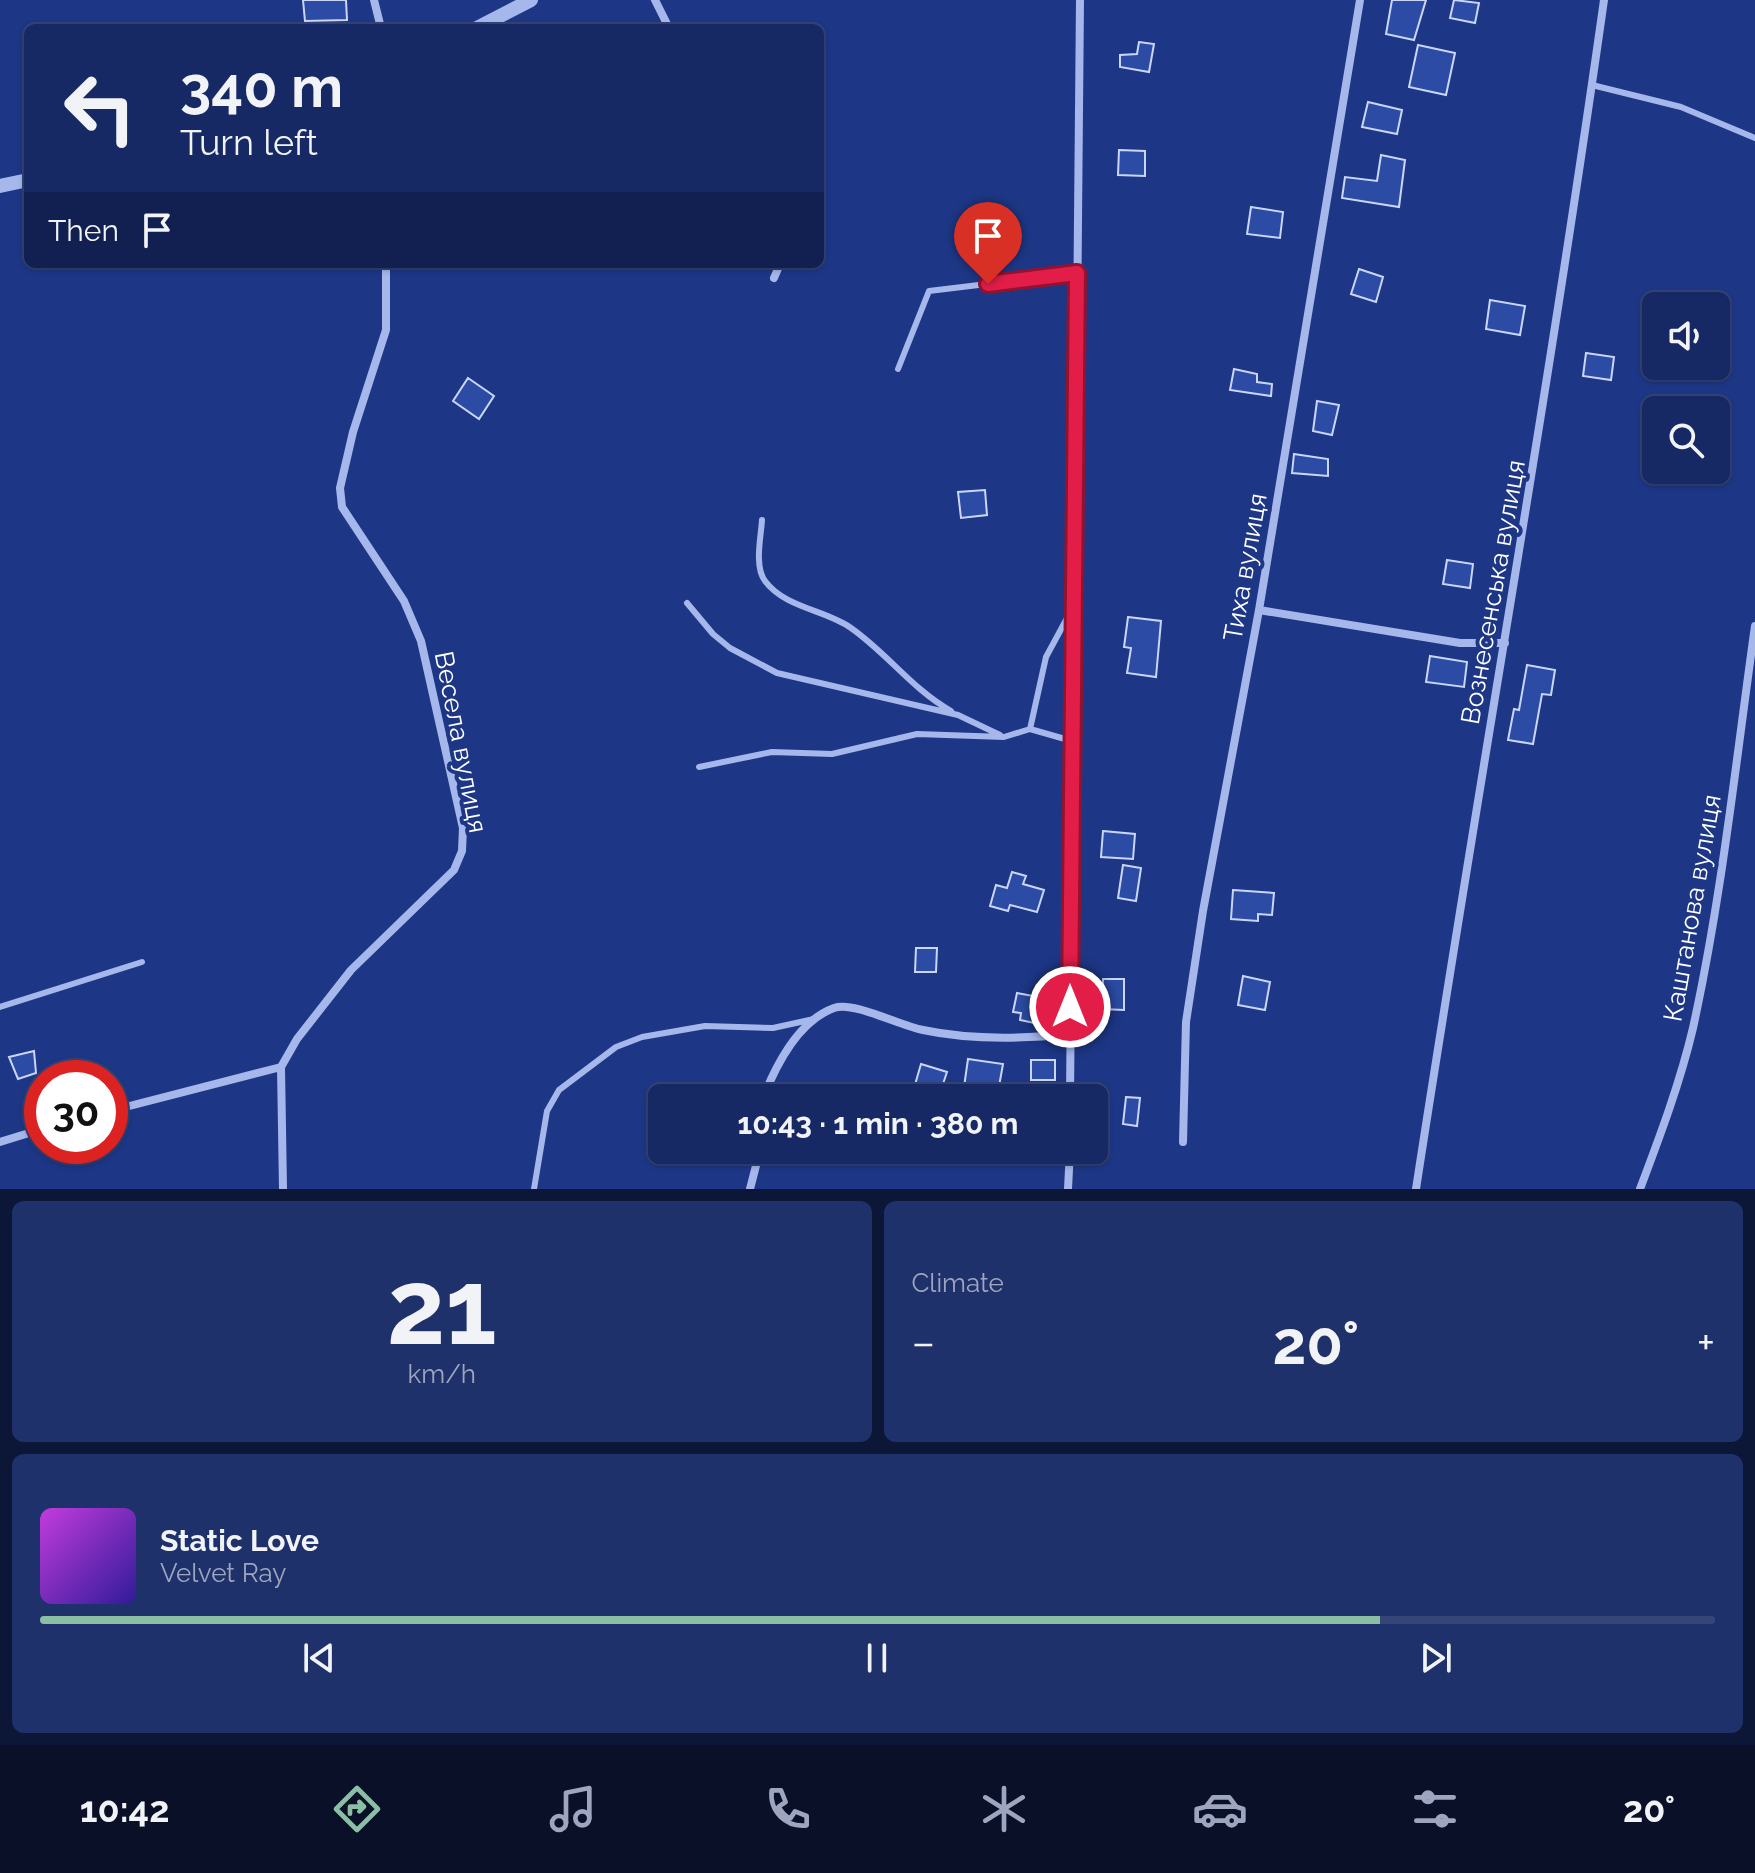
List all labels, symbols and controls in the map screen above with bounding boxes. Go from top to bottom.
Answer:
text: 340 m [180,54,343,120]
icon: left [48,56,152,160]
text: Turn left [180,121,318,163]
pin [954,202,1022,284]
icon: arrive [135,208,179,252]
text: Then [48,213,119,248]
icon: arrive [966,214,1010,258]
map controls [1642,292,1730,484]
button: sound [1642,292,1730,380]
button: search [1642,396,1730,484]
street label: Вознесенська вулиця [1455,458,1531,726]
street label: Тиха вулиця [1217,491,1273,643]
street label: Весела вулиця [429,649,493,835]
street label: Каштанова вулиця [1657,792,1727,1024]
position arrow [1028,965,1112,1049]
speed limit sign: 30 [24,1060,128,1164]
text: 10:43 · 1 min · 380 m [738,1106,1018,1141]
text: 21 [387,1246,497,1368]
text: Climate [912,1268,1004,1298]
text: 20° [1273,1308,1359,1378]
text: − [912,1317,935,1368]
text: + [1697,1317,1715,1368]
text: km/h [407,1359,476,1389]
text: Static Love [160,1523,319,1558]
text: Velvet Ray [160,1558,286,1588]
icon: previous [297,1636,341,1680]
icon: pause [855,1636,899,1680]
icon: next [1414,1636,1458,1680]
icon: directions [329,1781,385,1837]
icon: music [545,1781,601,1837]
icon: phone [760,1781,816,1837]
icon: climate [976,1781,1032,1837]
icon: car [1192,1781,1248,1837]
icon: filters [1407,1781,1463,1837]
text: 10:42 [80,1788,169,1830]
text: 20° [1623,1788,1675,1830]

